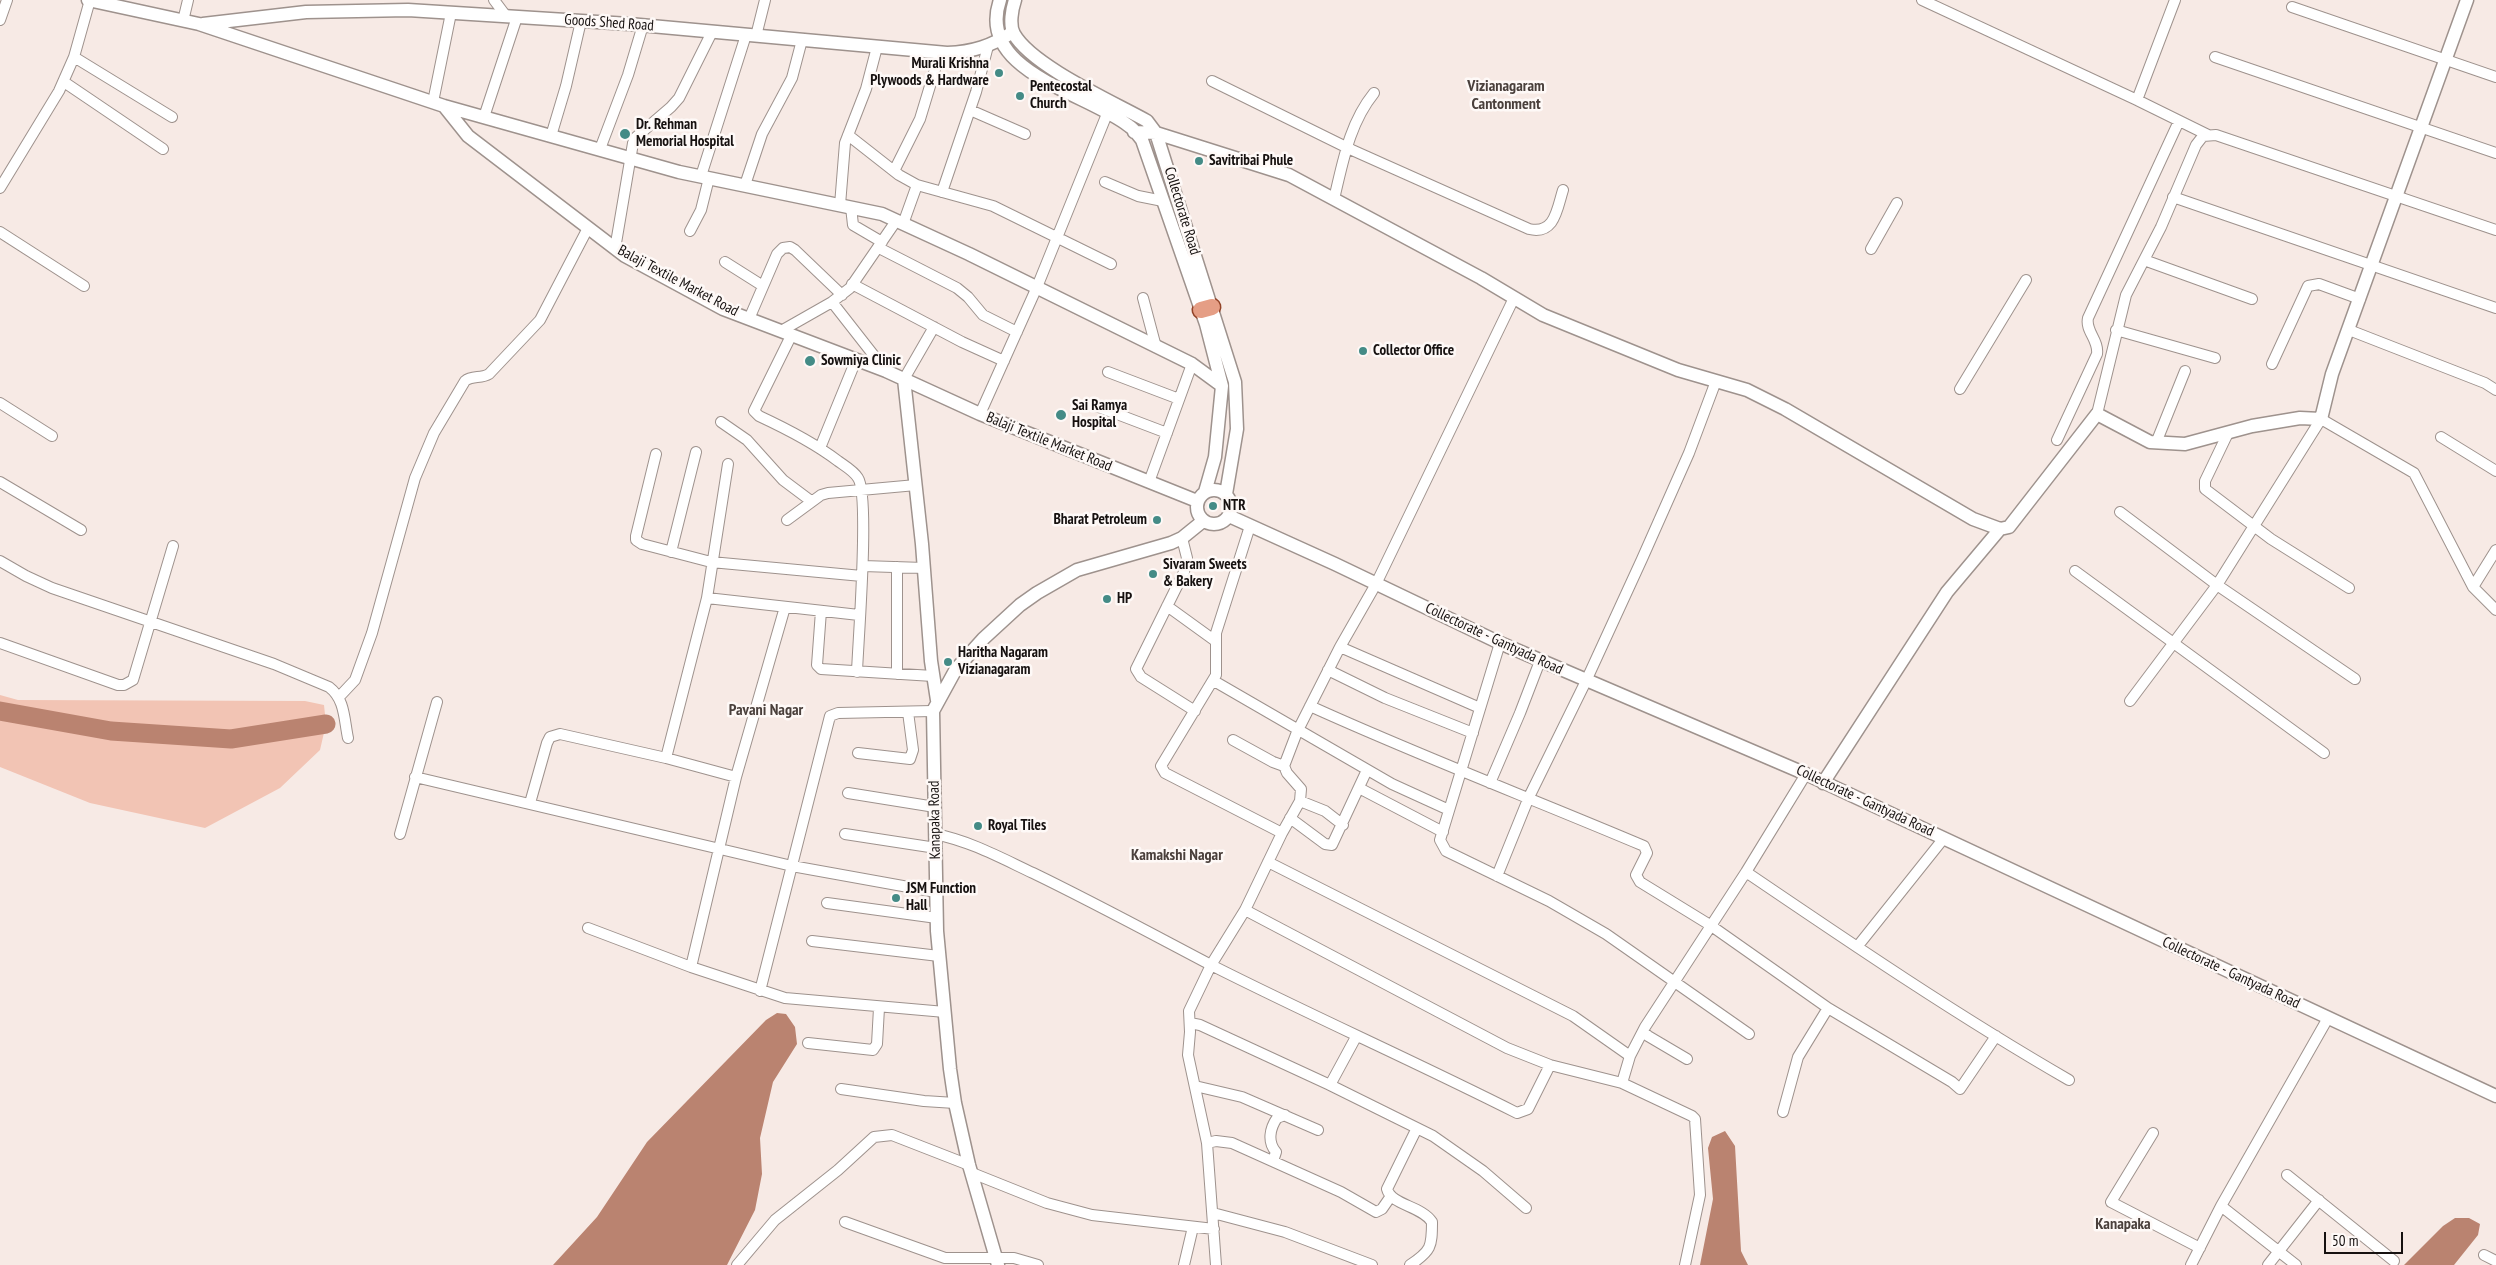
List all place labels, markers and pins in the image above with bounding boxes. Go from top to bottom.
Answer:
place label: Murali Krishna Plywoods & Hardware [870,55,989,90]
marker: Murali Krishna Plywoods & Hardware [993,67,1005,79]
place label: Pentecostal Church [1030,78,1092,113]
marker: Pentecostal Church [1014,90,1026,102]
place label: Dr. Rehman Memorial Hospital [636,116,734,151]
marker: Dr. Rehman Memorial Hospital [618,127,632,141]
place label: Savitribai Phule [1209,152,1293,170]
marker: Savitribai Phule [1193,155,1205,167]
place label: Collector Office [1373,342,1454,360]
marker: Collector Office [1357,345,1369,357]
place label: Sowmiya Clinic [821,352,901,370]
marker: Sowmiya Clinic [803,354,817,368]
place label: Sai Ramya Hospital [1072,397,1127,432]
marker: Sai Ramya Hospital [1054,408,1068,422]
place label: NTR [1223,497,1246,515]
marker: NTR [1207,500,1219,512]
place label: Bharat Petroleum [1053,511,1147,529]
marker: Bharat Petroleum [1151,514,1163,526]
place label: Sivaram Sweets & Bakery [1163,556,1247,591]
marker: Sivaram Sweets & Bakery [1147,568,1159,580]
place label: HP [1117,590,1132,608]
marker: HP [1101,593,1113,605]
place label: Haritha Nagaram Vizianagaram [958,644,1048,679]
marker: Haritha Nagaram Vizianagaram [942,656,954,668]
place label: Royal Tiles [988,817,1046,835]
marker: Royal Tiles [972,820,984,832]
place label: JSM Function Hall [906,880,976,915]
marker: JSM Function Hall [890,892,902,904]

